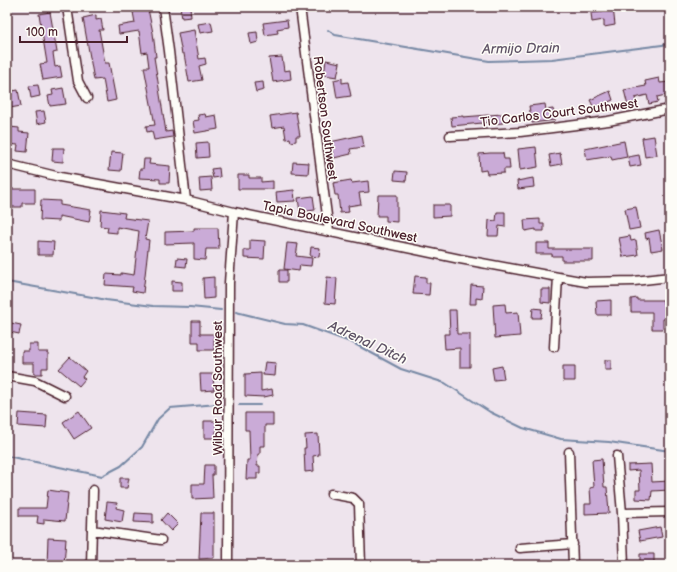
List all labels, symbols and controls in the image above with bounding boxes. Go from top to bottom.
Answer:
scale bar [20,18,127,44]
text: 100 m [26,25,58,40]
water label: Armijo Drain [481,39,560,58]
street label: Robertson Southwest [309,55,341,181]
street label: Tio Carlos Court Southwest [479,95,639,131]
street label: Tapia Boulevard Southwest [261,198,419,246]
water label: Adrenal Ditch [325,316,410,368]
street label: Wilbur Road Southwest [210,321,226,455]

